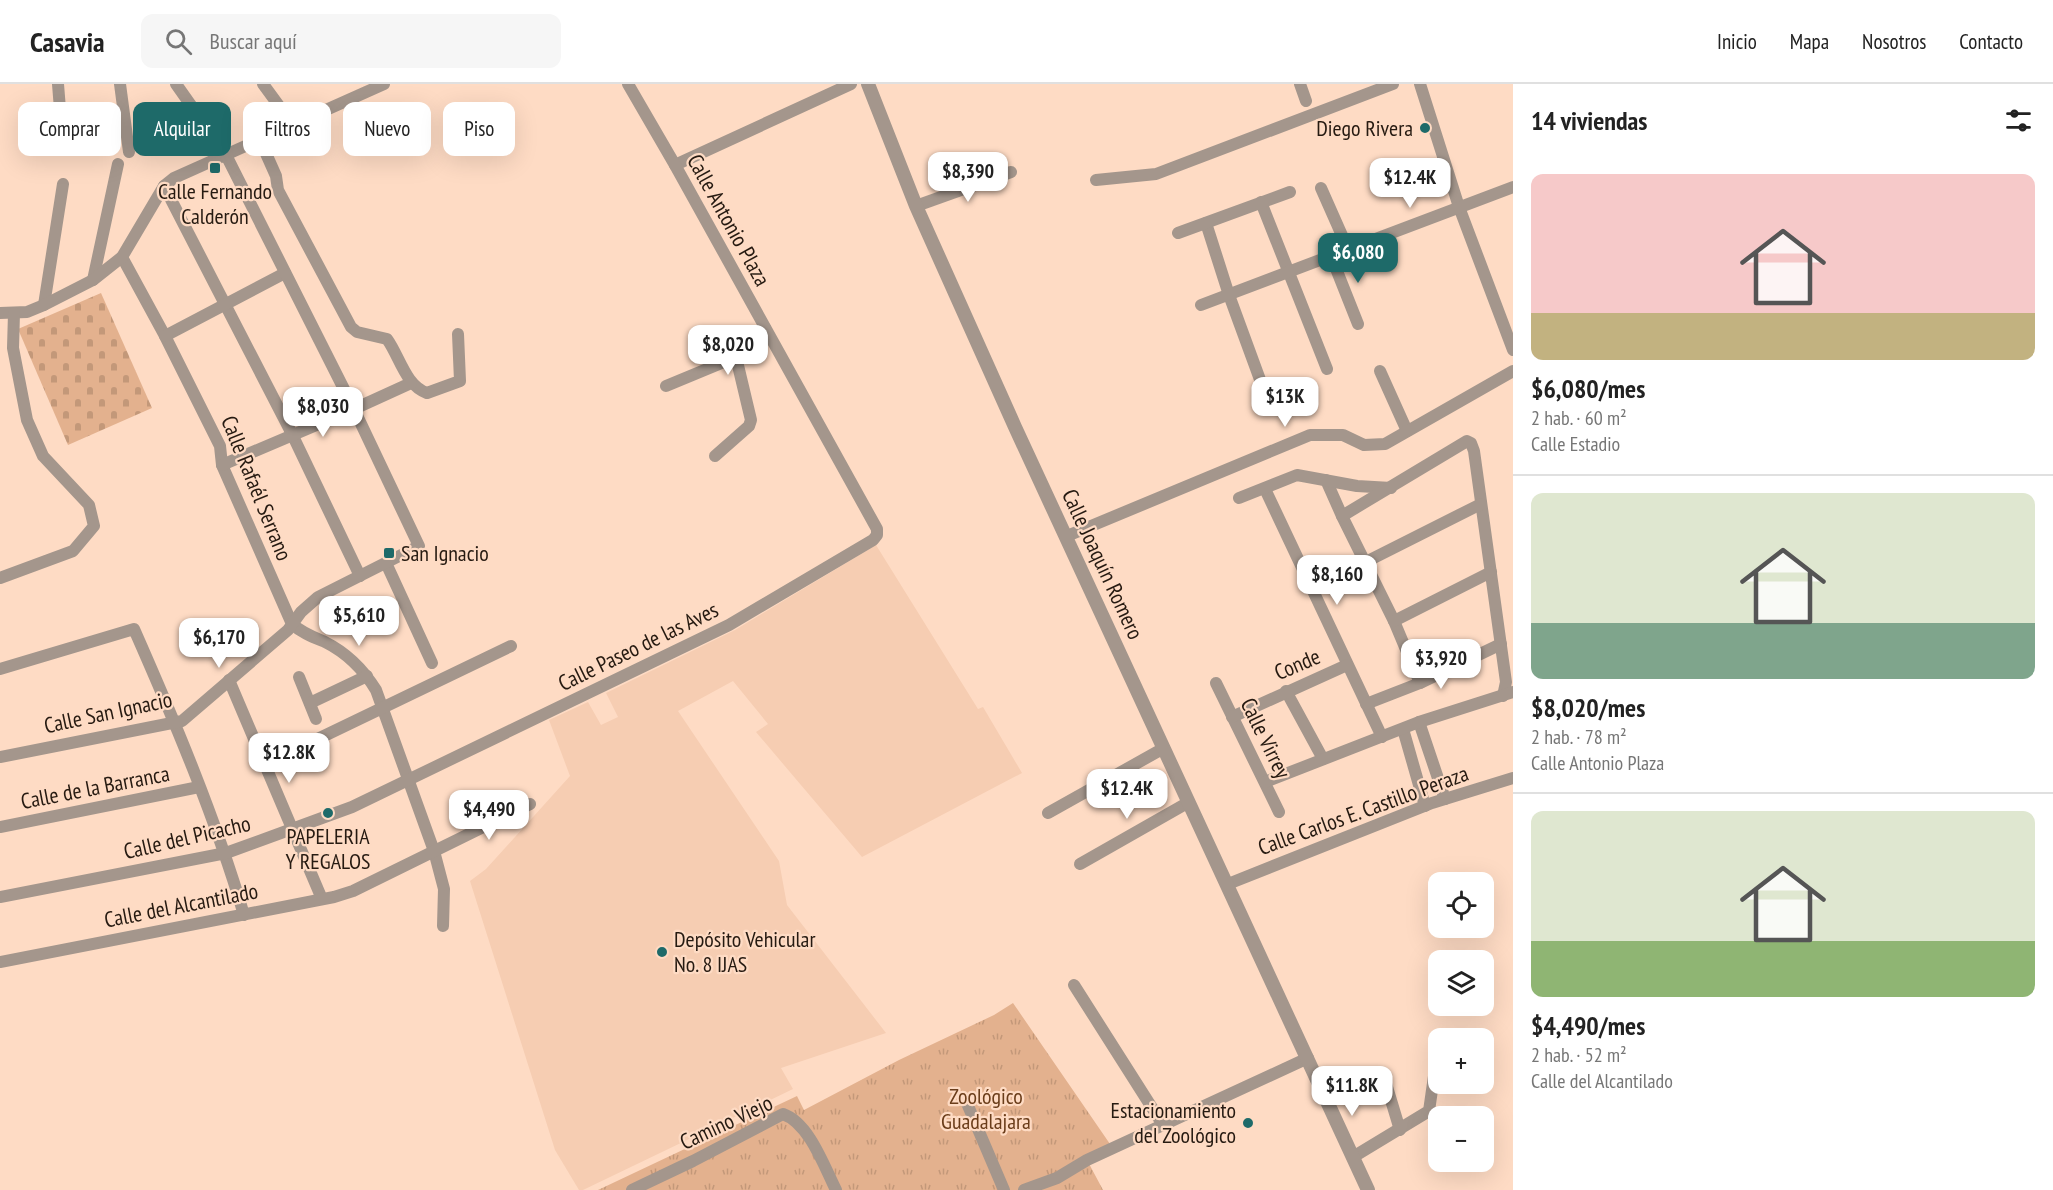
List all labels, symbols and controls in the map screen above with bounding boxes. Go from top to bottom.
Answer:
search box [141,14,561,68]
text: Casavia [30,23,105,60]
icon: search [162,25,195,58]
text: Buscar aquí [210,27,297,55]
text: Inicio [1717,28,1757,55]
text: Mapa [1790,28,1829,55]
text: Nosotros [1862,28,1926,55]
text: Contacto [1959,28,2023,55]
chip: Comprar [18,102,121,156]
chip: Alquilar [133,102,231,156]
chip: Filtros [243,102,331,156]
chip: Nuevo [343,102,431,156]
chip: Piso [443,102,515,156]
text: 14 viviendas [1531,104,1647,137]
icon: filters [2002,104,2035,137]
place label: Diego Rivera [1316,114,1413,142]
marker: Diego Rivera [1418,121,1432,135]
street label: Calle Antonio Plaza [681,149,777,291]
pin: $8,390 [919,152,1017,203]
text: $8,390 [942,158,994,184]
pin: $12.4K [1361,158,1459,209]
marker: Calle Fernando Calderón [208,161,222,175]
text: $12.4K [1384,164,1436,190]
place label: Calle Fernando Calderón [158,177,272,230]
icon: home [1729,213,1837,321]
pin: $6,080 [1309,233,1407,284]
text: $6,080 [1332,239,1384,265]
pin: $8,020 [679,325,777,376]
text: $8,020 [702,331,754,357]
text: $6,080/mes [1531,372,1645,405]
pin: $13K [1249,377,1321,428]
text: $13K [1265,383,1305,409]
pin: $8,030 [274,387,372,438]
text: $8,030 [297,393,349,419]
text: 2 hab. · 60 m² [1531,405,1627,431]
street label: Calle Rafaél Serrano [215,411,299,565]
text: Calle Estadio [1531,431,1620,457]
street label: Calle Joaquín Romero [1056,484,1150,644]
icon: home [1729,532,1837,640]
place label: San Ignacio [401,539,489,567]
marker: San Ignacio [382,546,396,560]
pin: $8,160 [1288,555,1386,606]
text: $8,160 [1311,561,1363,587]
street label: Calle Paseo de las Aves [553,595,723,697]
pin: $5,610 [310,596,408,647]
text: $5,610 [333,602,385,628]
pin: $6,170 [170,618,268,669]
text: $6,170 [193,624,245,650]
pin: $3,920 [1392,639,1490,690]
street label: Conde [1270,642,1324,686]
text: $3,920 [1415,645,1467,671]
street label: Calle San Ignacio [41,685,175,739]
text: $8,020/mes [1531,691,1645,724]
street label: Calle Virrey [1235,693,1298,783]
text: 2 hab. · 78 m² [1531,724,1627,750]
pin: $12.8K [240,733,338,784]
text: $12.8K [263,739,315,765]
text: Calle Antonio Plaza [1531,750,1664,776]
street label: Calle de la Barranca [18,759,172,815]
street label: Calle Carlos E. Castillo Peraza [1254,759,1472,861]
pin: $12.4K [1078,769,1176,820]
text: $12.4K [1101,775,1153,801]
pin: $4,490 [440,790,538,841]
text: $4,490 [463,796,515,822]
marker: PAPELERIA Y REGALOS [321,806,335,820]
street label: Calle del Picacho [121,809,253,865]
place label: PAPELERIA Y REGALOS [286,822,370,875]
icon: home [1729,850,1837,958]
map controls [1428,872,1494,1172]
button: locate [1428,872,1494,938]
street label: Calle del Alcantilado [102,876,260,934]
place label: Depósito Vehicular No. 8 IJAS [674,925,815,978]
marker: Depósito Vehicular No. 8 IJAS [655,945,669,959]
button: layers [1428,950,1494,1016]
text: $4,490/mes [1531,1009,1645,1042]
button: + [1428,1028,1494,1094]
text: 2 hab. · 52 m² [1531,1042,1627,1068]
pin: $11.8K [1303,1066,1401,1117]
text: Calle del Alcantilado [1531,1068,1673,1094]
text: $11.8K [1326,1072,1378,1098]
park label: Zoológico Guadalajara [941,1082,1031,1135]
street label: Camino Viejo [675,1088,777,1156]
place label: Estacionamiento del Zoológico [1110,1096,1236,1149]
button: − [1428,1106,1494,1172]
marker: Estacionamiento del Zoológico [1241,1116,1255,1130]

